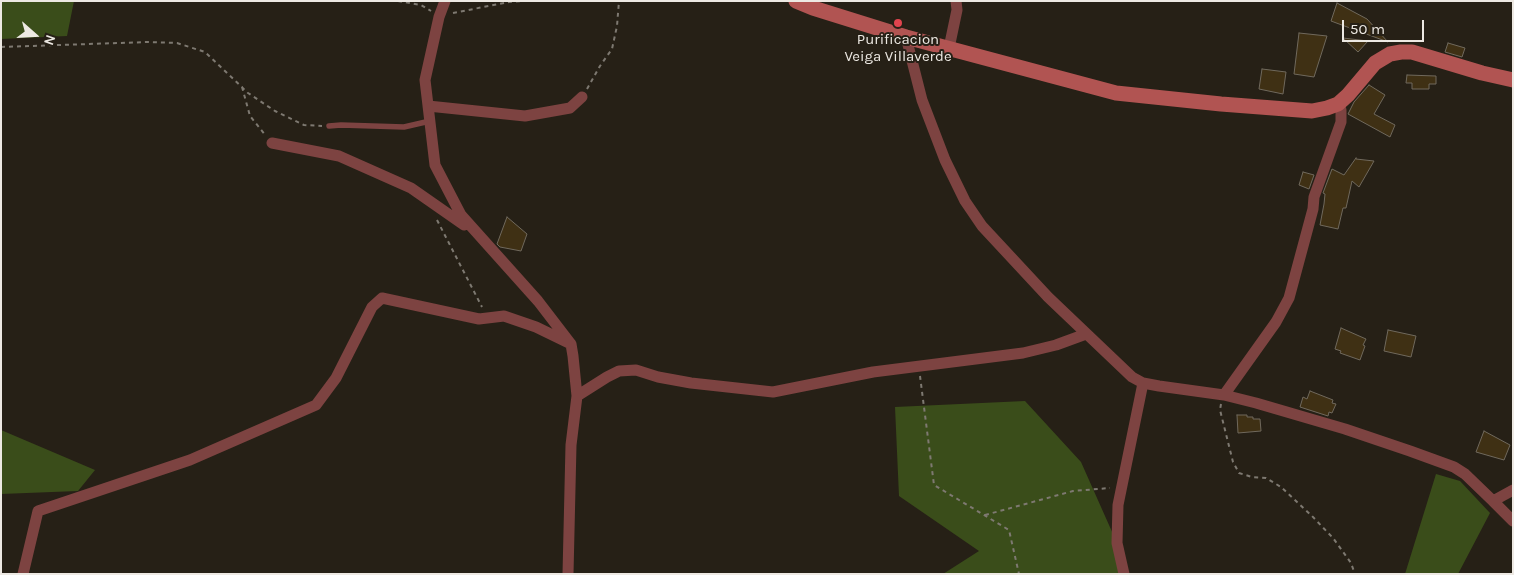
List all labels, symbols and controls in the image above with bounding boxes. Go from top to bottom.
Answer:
north arrow [10,10,60,60]
scale bar [1344,10,1426,42]
marker: Purificacion Veiga Villaverde [892,17,904,29]
text: 50 m [1350,20,1385,38]
place label: Purificacion Veiga Villaverde [844,31,952,66]
text: N [40,33,59,48]

